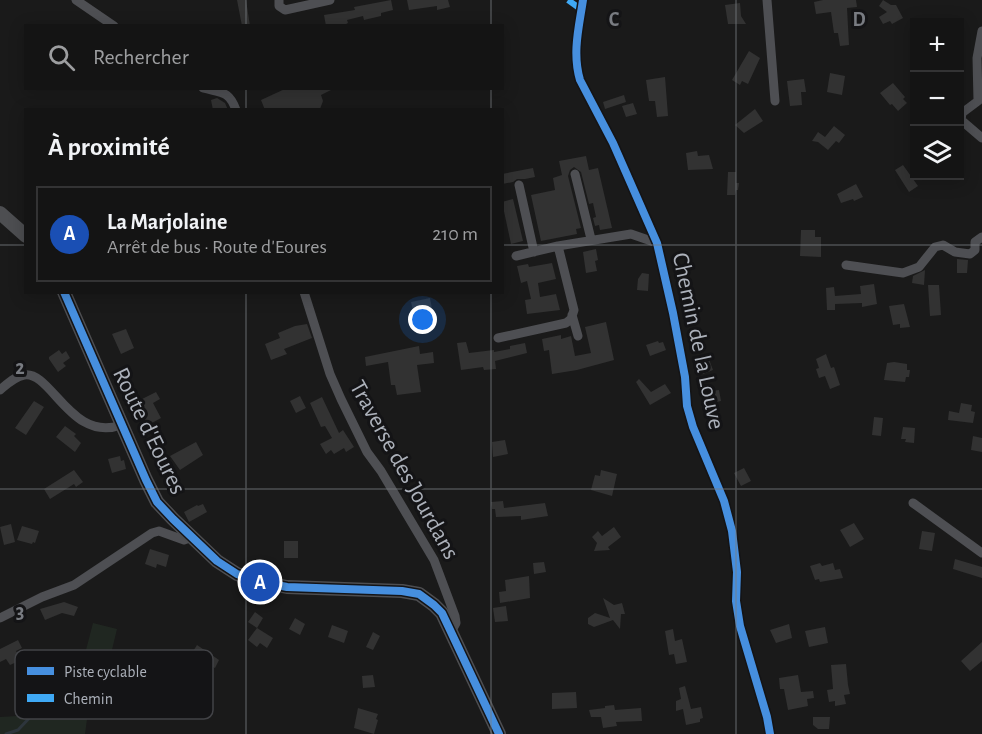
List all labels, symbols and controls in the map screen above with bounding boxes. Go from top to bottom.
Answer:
text: C [609,10,620,30]
text: D [852,10,866,30]
map controls [910,18,964,180]
button: + [910,18,964,72]
search box [24,24,504,90]
icon: search [45,41,78,74]
text: Rechercher [93,46,189,68]
button: − [910,72,964,126]
button: layers [910,126,964,180]
text: À proximité [48,134,170,160]
text: La Marjolaine [107,211,227,233]
text: A [64,224,76,244]
text: 210 m [432,224,478,244]
text: Arrêt de bus · Route d'Eoures [107,237,327,257]
street label: Chemin de la Louve [668,250,728,432]
your location [408,305,437,334]
text: 2 [15,358,25,378]
street label: Route d'Eoures [108,364,190,498]
street label: Traverse des Jourdans [345,377,463,563]
pin: A [240,560,280,604]
text: 3 [16,602,24,622]
legend [15,650,213,719]
text: Piste cyclable [64,664,147,681]
text: Chemin [64,691,113,707]

